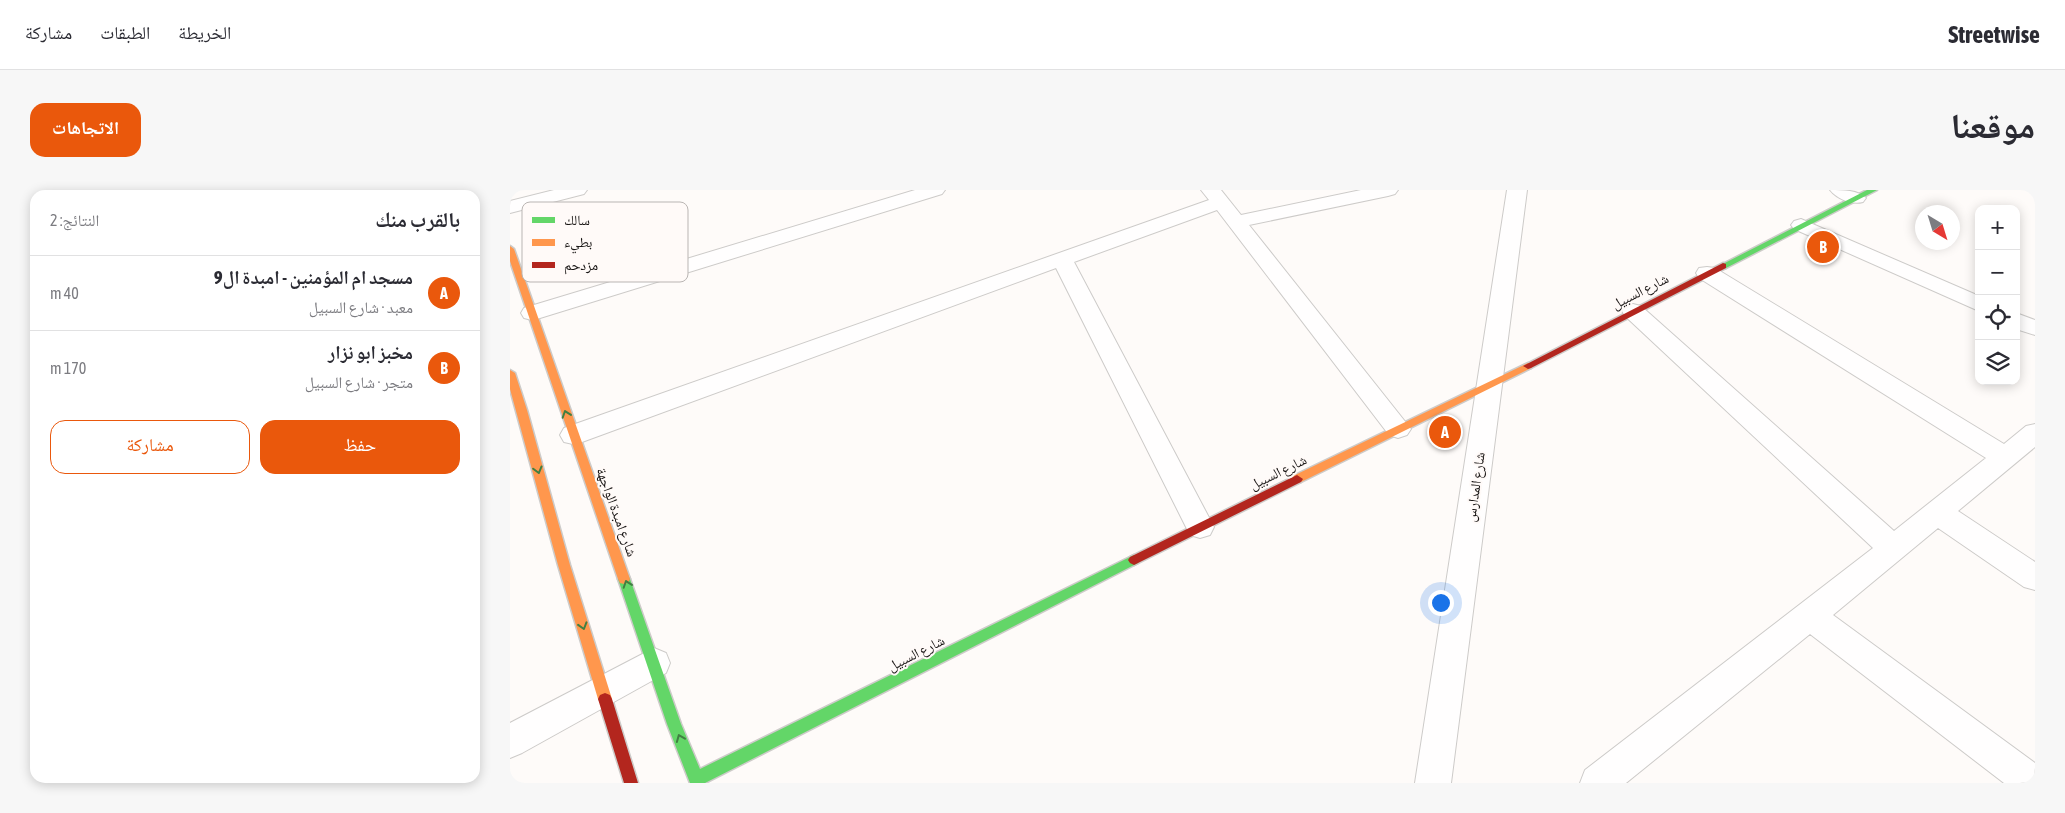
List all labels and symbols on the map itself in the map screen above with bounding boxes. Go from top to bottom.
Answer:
legend [522,202,688,282]
north arrow [1915,205,1960,250]
text: سالك [564,212,590,228]
pin: B [1807,228,1839,266]
text: بطيء [564,234,593,254]
text: مزدحم [564,257,598,275]
street label: شارع السبيل [1609,270,1672,314]
one-way arrow [562,411,572,419]
pin: A [1429,413,1461,451]
street label: شارع السبيل [1247,451,1310,494]
street label: شارع المدارس [1462,451,1490,523]
one-way arrow [533,465,543,473]
street label: شارع امبدة الواجهة [592,465,640,559]
one-way arrow [623,580,633,589]
your location [1428,590,1454,616]
one-way arrow [577,622,587,630]
street label: شارع السبيل [885,632,948,676]
one-way arrow [676,734,686,742]

